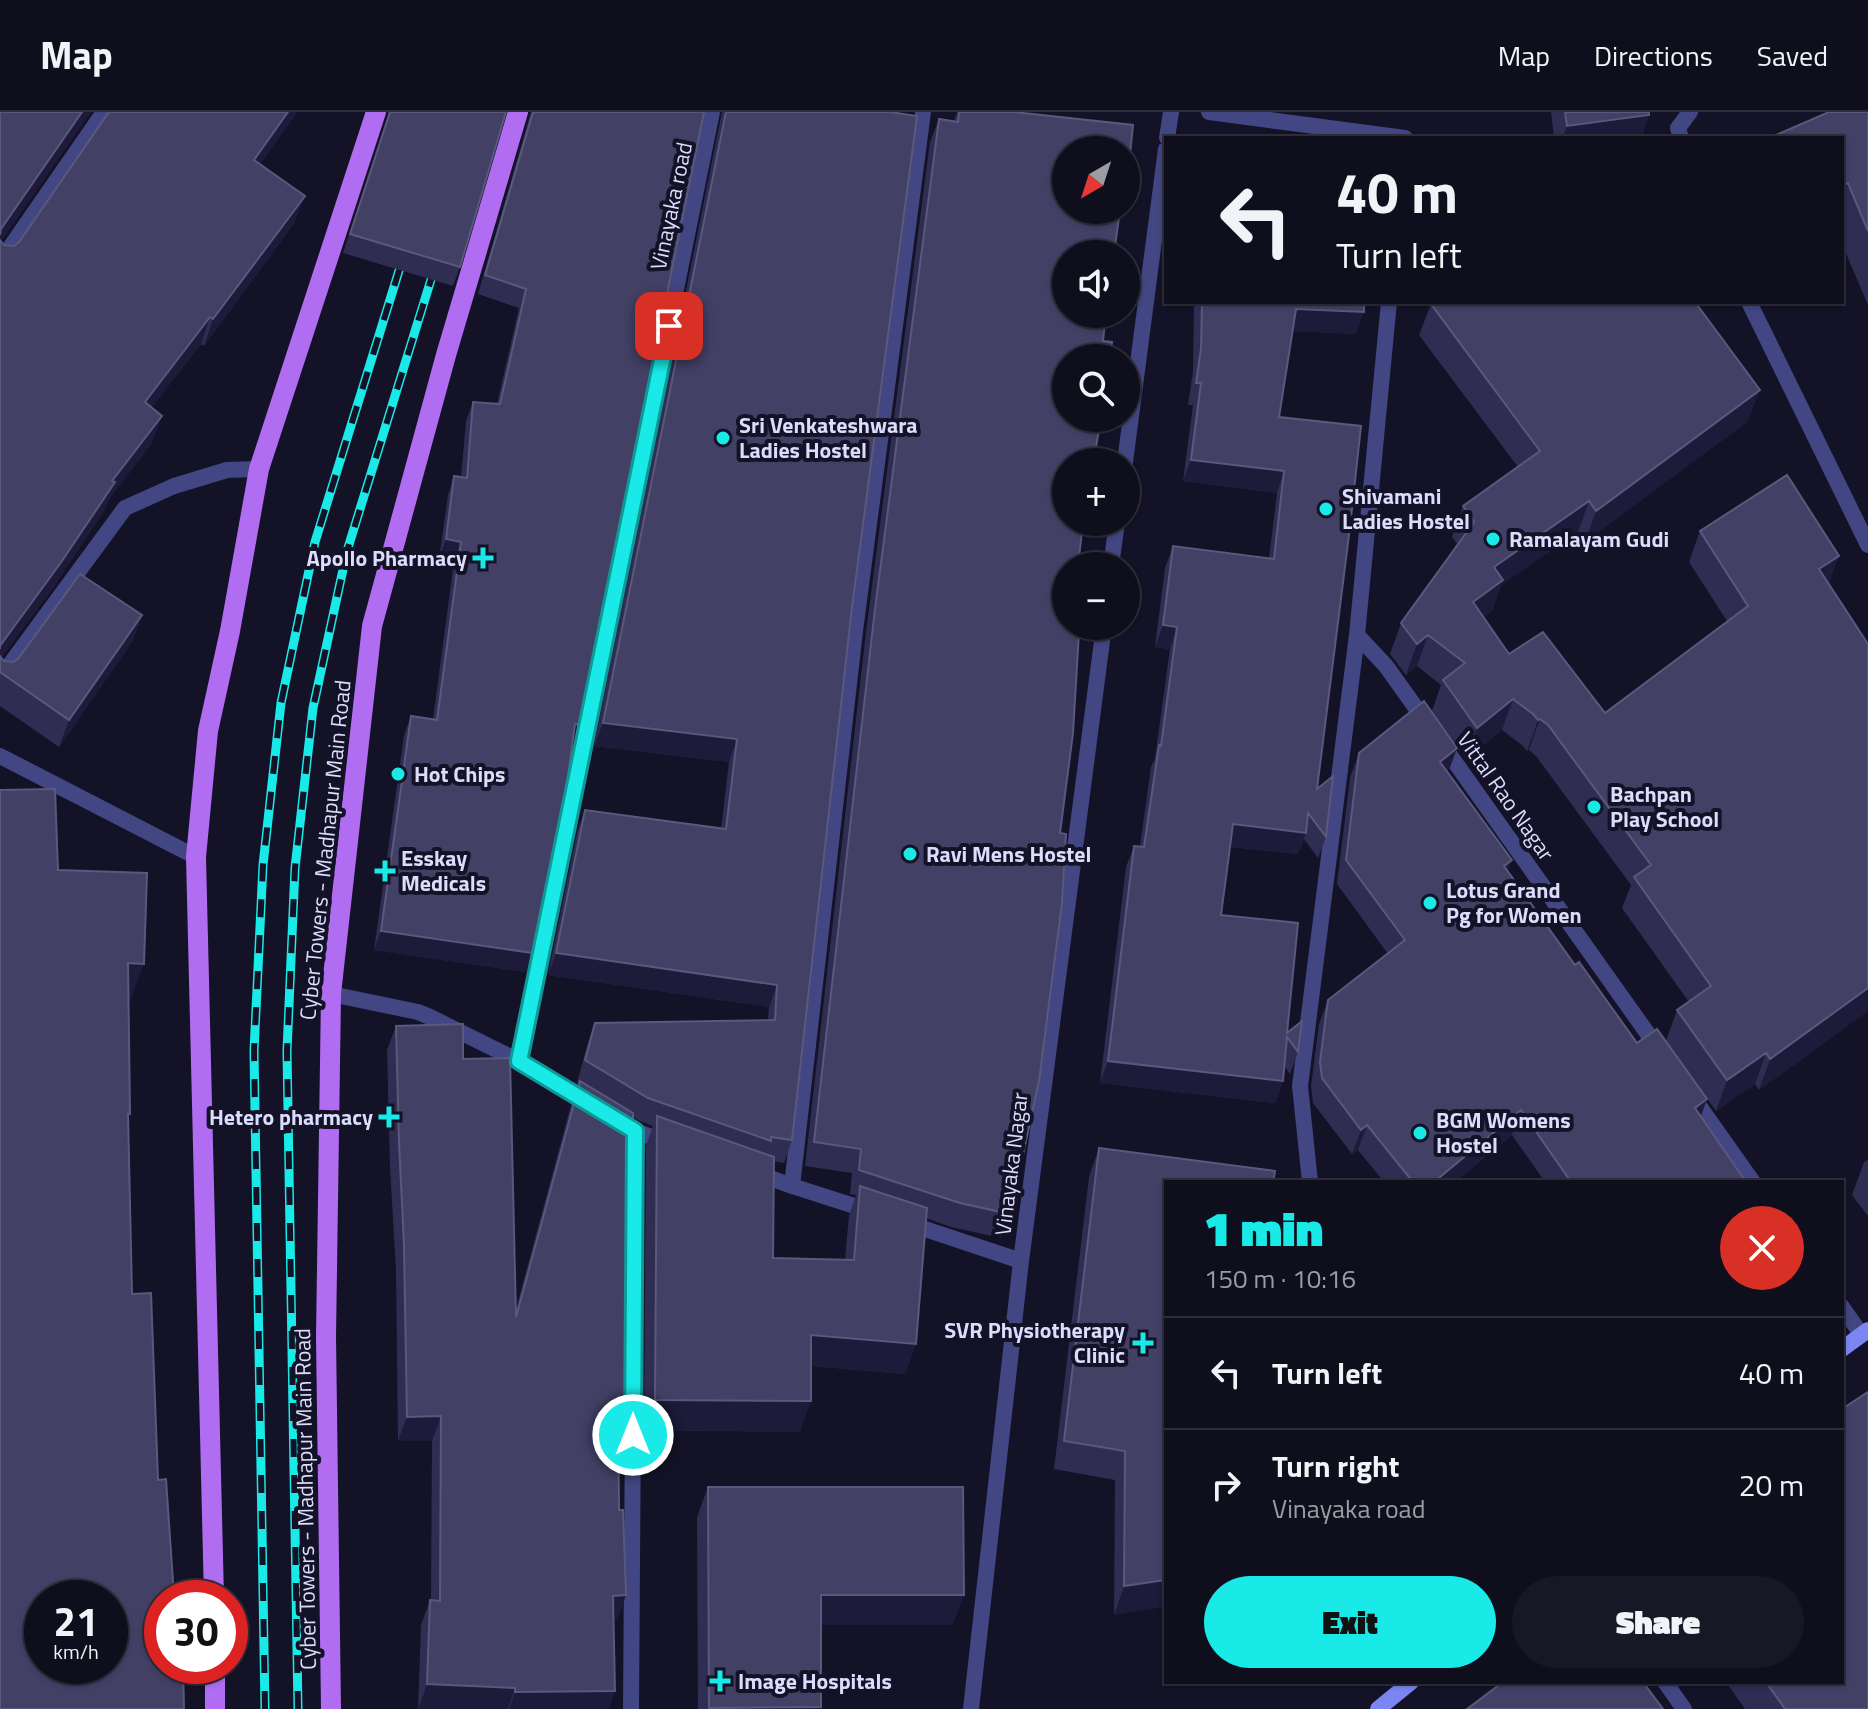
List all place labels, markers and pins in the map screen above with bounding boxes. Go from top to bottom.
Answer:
pin [635,292,703,360]
place label: Sri Venkateshwara Ladies Hostel [739,408,918,467]
marker: Sri Venkateshwara Ladies Hostel [714,429,732,447]
place label: Shivamani Ladies Hostel [1342,479,1470,538]
marker: Shivamani Ladies Hostel [1317,500,1335,518]
place label: Ramalayam Gudi [1509,522,1669,556]
marker: Ramalayam Gudi [1484,530,1502,548]
place label: Apollo Pharmacy [307,541,467,575]
marker: Apollo Pharmacy [474,549,492,567]
place label: Hot Chips [414,757,505,791]
marker: Hot Chips [389,765,407,783]
place label: Bachpan Play School [1610,777,1719,836]
marker: Bachpan Play School [1585,798,1603,816]
place label: Ravi Mens Hostel [926,837,1092,871]
place label: Esskay Medicals [401,841,486,900]
marker: Ravi Mens Hostel [901,845,919,863]
marker: Esskay Medicals [376,862,394,880]
place label: Lotus Grand Pg for Women [1446,873,1582,932]
marker: Lotus Grand Pg for Women [1421,894,1439,912]
place label: Hetero pharmacy [209,1100,373,1134]
place label: BGM Womens Hostel [1436,1103,1571,1162]
marker: Hetero pharmacy [380,1108,398,1126]
marker: BGM Womens Hostel [1411,1124,1429,1142]
place label: SVR Physiotherapy Clinic [944,1313,1125,1372]
marker: SVR Physiotherapy Clinic [1132,1332,1154,1354]
place label: Image Hospitals [738,1664,892,1698]
marker: Image Hospitals [709,1670,731,1692]

